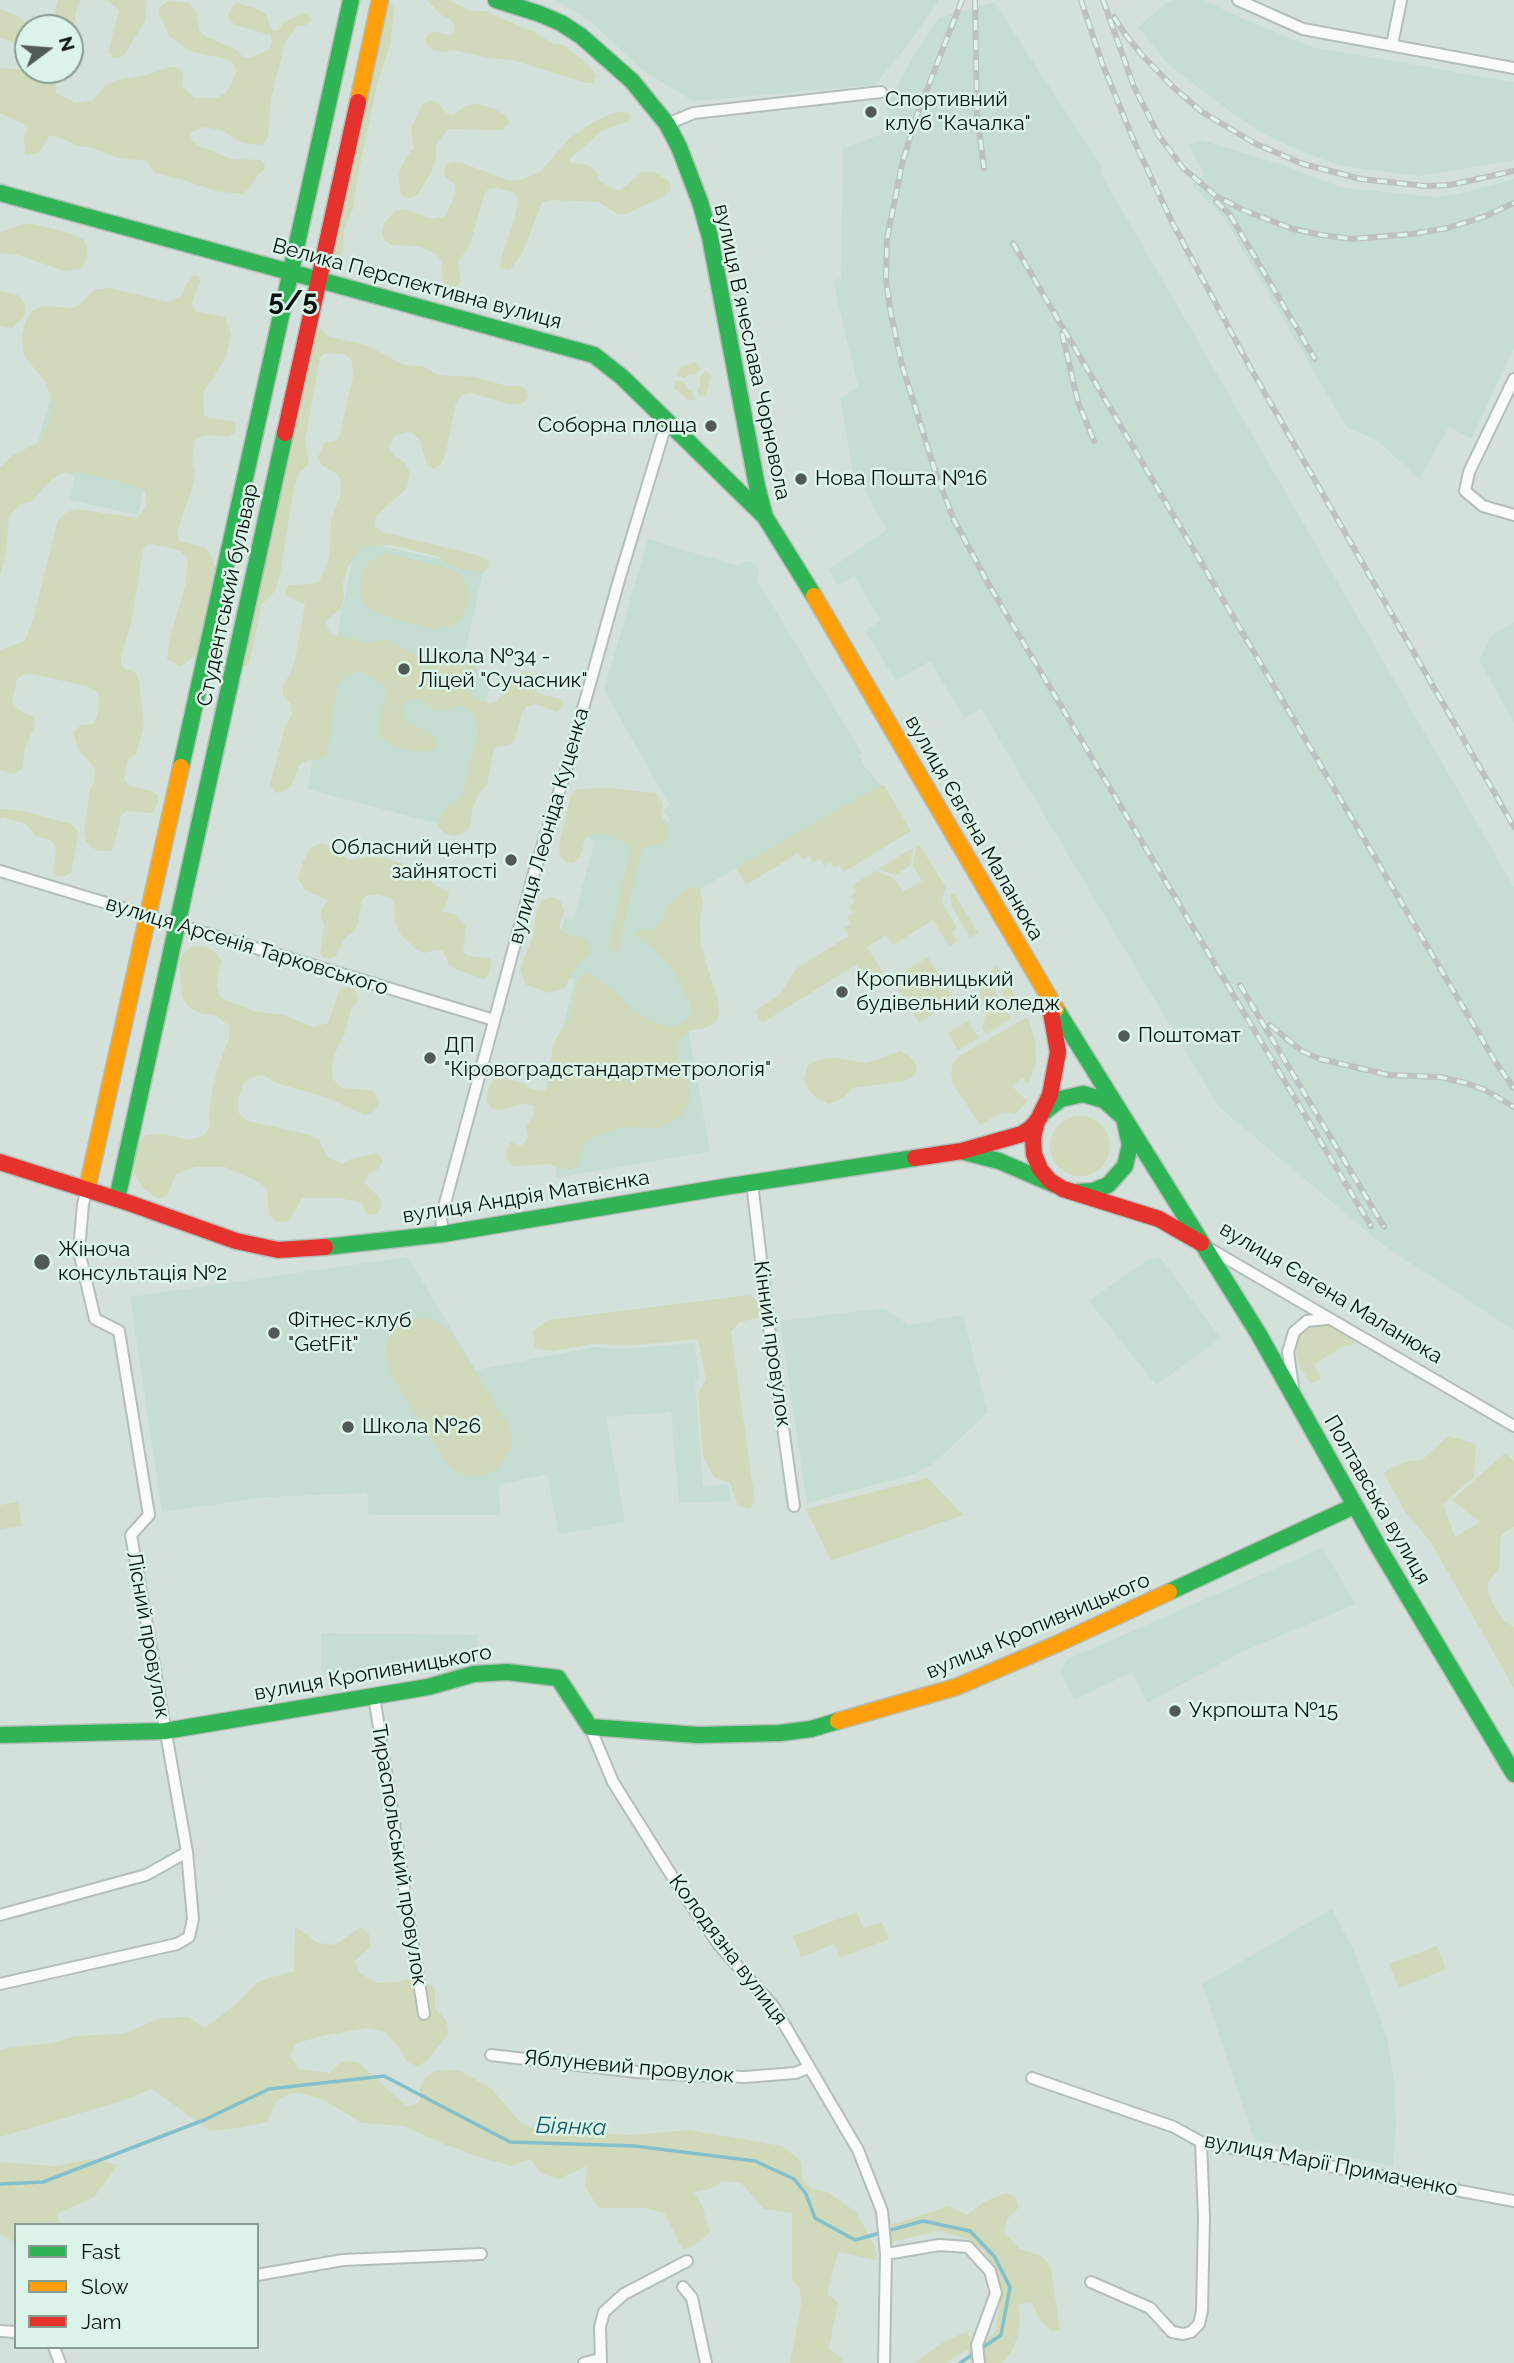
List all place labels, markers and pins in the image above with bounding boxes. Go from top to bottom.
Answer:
place label: Спортивний клуб "Качалка" [885,87,1031,137]
marker: Спортивний клуб "Качалка" [863,104,879,120]
place label: Соборна площа [538,413,697,439]
marker: Соборна площа [703,418,719,434]
place label: Нова Пошта №16 [815,466,987,492]
marker: Нова Пошта №16 [793,471,809,487]
place label: Школа №34 - Ліцей "Сучасник" [418,644,588,694]
marker: Школа №34 - Ліцей "Сучасник" [396,661,412,677]
place label: Обласний центр зайнятості [331,835,497,885]
marker: Обласний центр зайнятості [503,852,519,868]
place label: Кропивницький будівельний коледж [856,967,1061,1017]
marker: Кропивницький будівельний коледж [834,984,850,1000]
place label: Поштомат [1138,1023,1241,1049]
marker: Поштомат [1116,1028,1132,1044]
place label: ДП "Кіровоградстандартметрологія" [444,1033,771,1083]
marker: ДП "Кіровоградстандартметрологія" [422,1050,438,1066]
place label: Жіноча консультація №2 [58,1237,227,1287]
marker: Жіноча консультація №2 [32,1252,52,1272]
place label: Фітнес-клуб "GetFit" [288,1308,412,1358]
marker: Фітнес-клуб "GetFit" [266,1325,282,1341]
place label: Школа №26 [362,1414,481,1440]
marker: Школа №26 [340,1419,356,1435]
place label: Укрпошта №15 [1189,1698,1338,1724]
marker: Укрпошта №15 [1167,1703,1183,1719]

